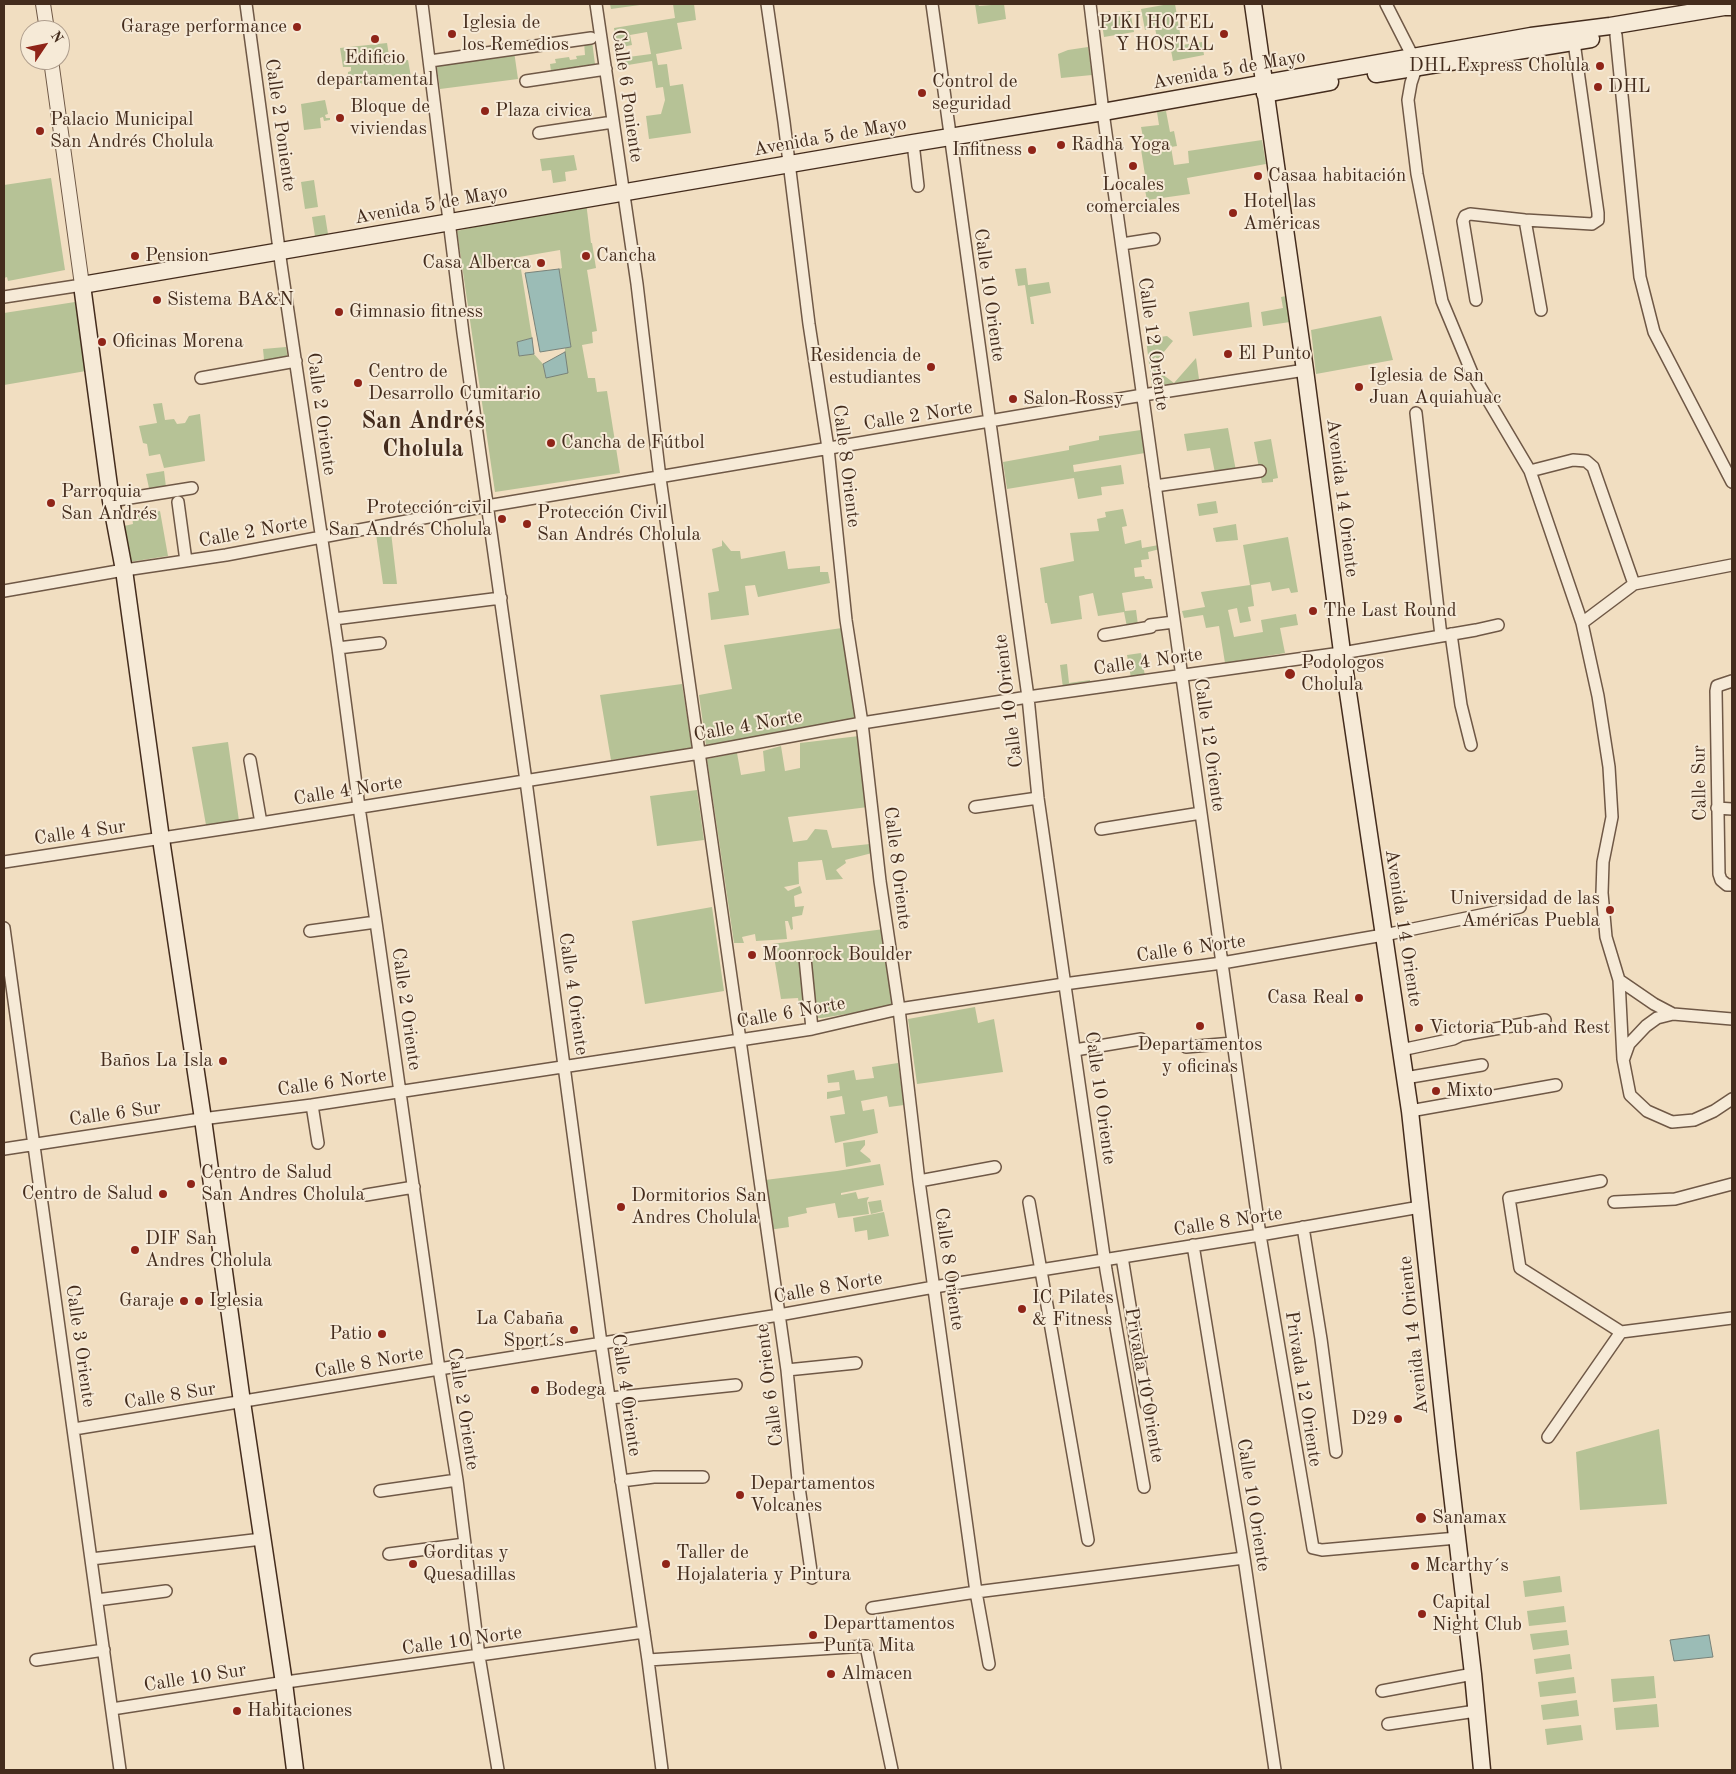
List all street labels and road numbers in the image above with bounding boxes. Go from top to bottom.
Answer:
street label: Calle 6 Poniente [606,28,648,164]
street label: Avenida 5 de Mayo [1151,45,1307,95]
street label: Calle 2 Poniente [259,57,301,193]
street label: Avenida 5 de Mayo [752,112,908,162]
street label: Avenida 5 de Mayo [353,180,509,230]
street label: Calle 10 Oriente [968,227,1010,363]
street label: Calle 12 Oriente [1132,276,1174,412]
street label: Calle 2 Oriente [301,351,341,477]
street label: Calle 2 Norte [862,396,974,436]
street label: Calle 8 Oriente [827,403,865,529]
street label: Avenida 14 Oriente [1321,418,1363,578]
street label: Calle 2 Norte [197,511,309,553]
street label: Calle 10 Oriente [989,633,1029,769]
street label: Calle 4 Norte [1092,643,1204,681]
street label: Calle 12 Oriente [1188,677,1230,813]
street label: Calle 4 Norte [692,705,804,747]
street label: Calle Sur [1688,745,1712,821]
street label: Calle 4 Norte [292,771,404,811]
street label: Calle 8 Oriente [878,805,916,931]
street label: Calle 4 Sur [33,815,127,851]
street label: Avenida 14 Oriente [1379,848,1427,1008]
street label: Calle 6 Norte [1135,930,1247,968]
street label: Calle 4 Oriente [553,931,593,1057]
street label: Calle 2 Oriente [386,946,426,1072]
street label: Calle 6 Norte [735,992,847,1034]
street label: Calle 10 Oriente [1079,1030,1121,1166]
street label: Calle 6 Norte [276,1064,388,1102]
street label: Calle 6 Sur [68,1096,162,1132]
street label: Calle 8 Norte [1172,1202,1284,1242]
street label: Calle 8 Oriente [929,1206,969,1332]
street label: Avenida 14 Oriente [1394,1255,1434,1415]
street label: Calle 8 Norte [772,1267,884,1309]
street label: Calle 3 Oriente [60,1283,100,1409]
street label: Privada 10 Oriente [1119,1306,1169,1464]
street label: Privada 12 Oriente [1279,1310,1327,1468]
street label: Calle 6 Oriente [751,1322,789,1448]
street label: Calle 4 Oriente [606,1332,646,1458]
street label: Calle 8 Norte [313,1342,425,1384]
street label: Calle 2 Oriente [442,1346,484,1472]
street label: Calle 8 Sur [123,1378,217,1414]
street label: Calle 10 Oriente [1231,1437,1275,1573]
street label: Calle 10 Norte [400,1621,524,1661]
street label: Calle 10 Sur [142,1659,248,1697]

